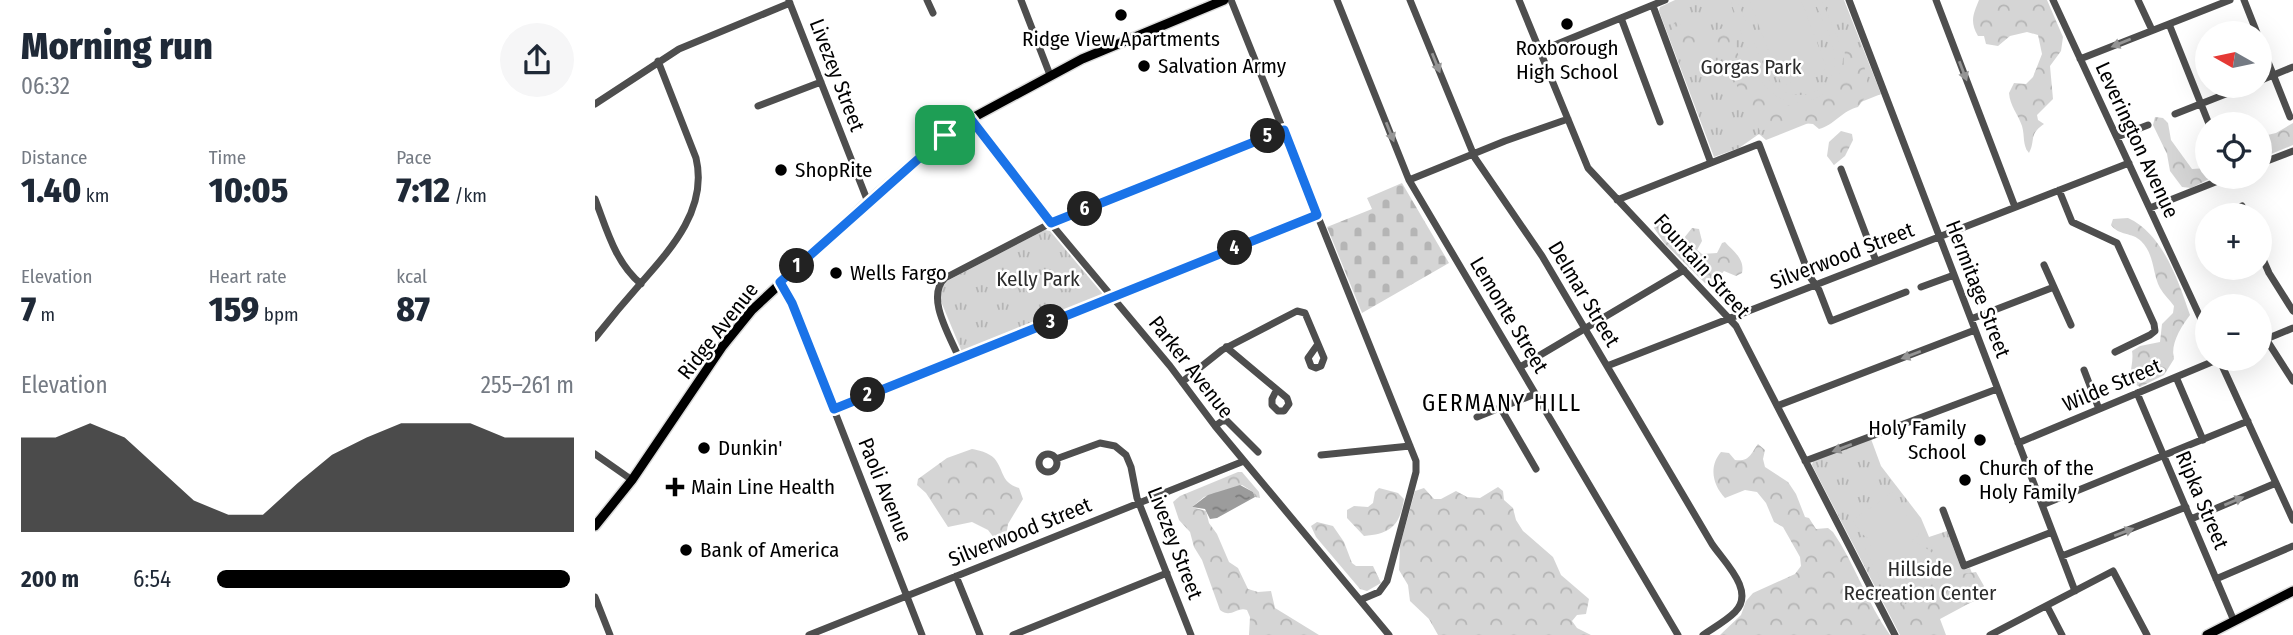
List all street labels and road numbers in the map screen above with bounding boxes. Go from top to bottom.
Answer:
street label: Livezey Street [804,15,870,135]
street label: Leverington Avenue [2090,58,2184,222]
street label: Fountain Street [1648,208,1756,324]
street label: Silverwood Street [1767,217,1918,295]
street label: Hermitage Street [1940,217,2016,362]
street label: Delmar Street [1542,237,1626,352]
street label: Lemonte Street [1464,252,1554,378]
street label: Ridge Avenue [672,277,764,385]
street label: Parker Avenue [1143,311,1239,423]
street label: Wilde Street [2059,353,2165,417]
street label: Paoli Avenue [852,434,918,546]
street label: Ripka Street [2170,447,2234,553]
street label: Livezey Street [1142,483,1208,603]
street label: Silverwood Street [945,491,1095,572]

